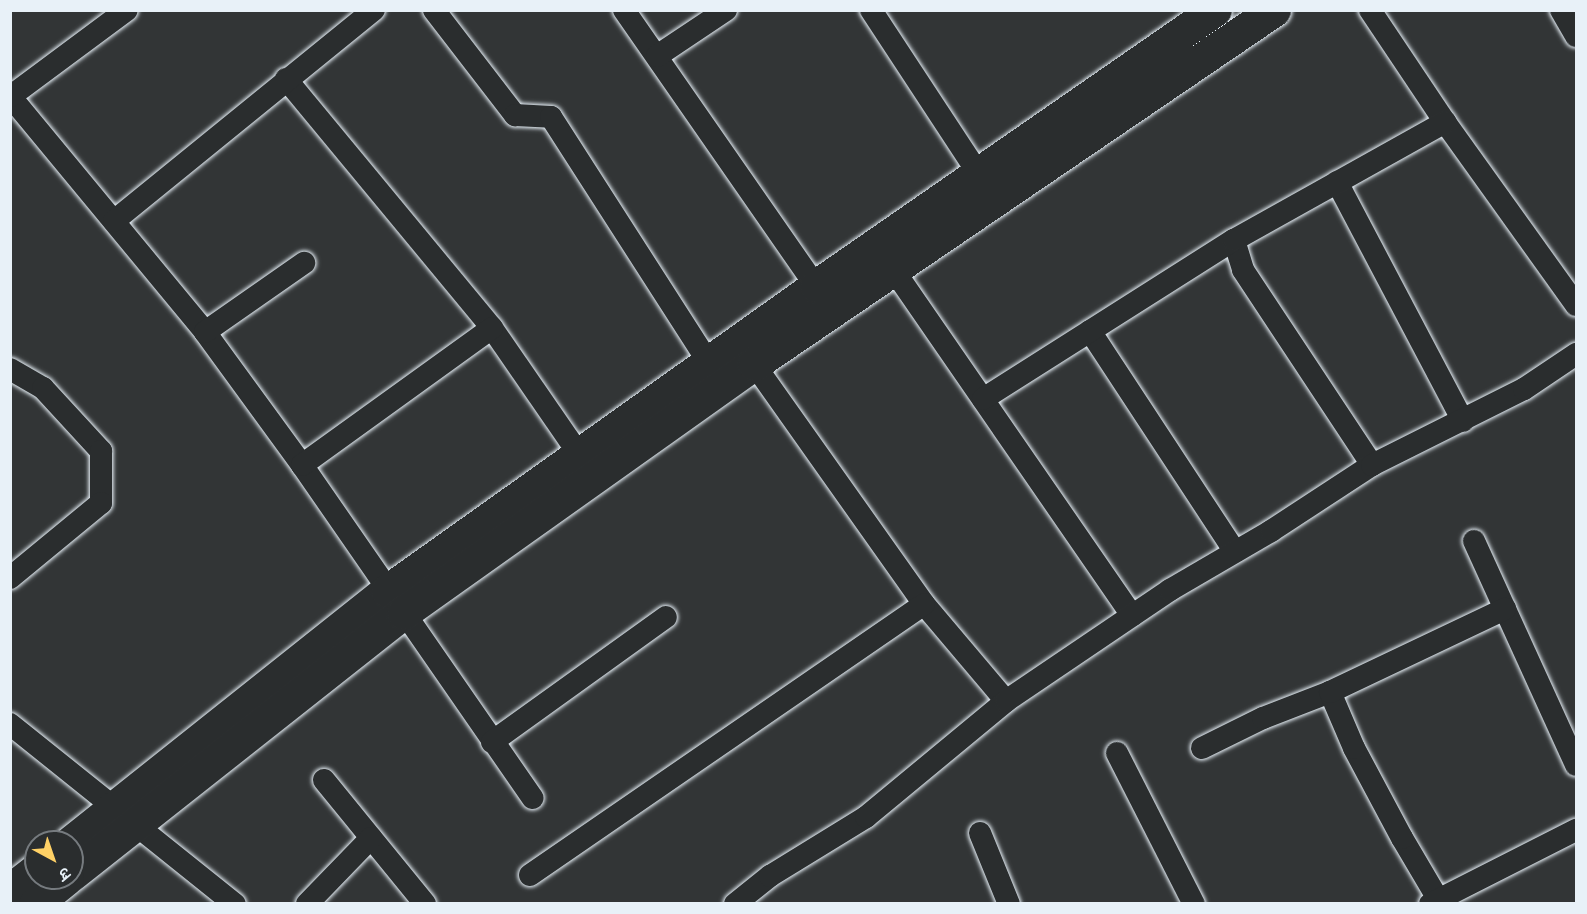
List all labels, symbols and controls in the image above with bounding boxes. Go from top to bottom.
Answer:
north arrow [24,830,84,890]
text: उ [53,860,76,885]

